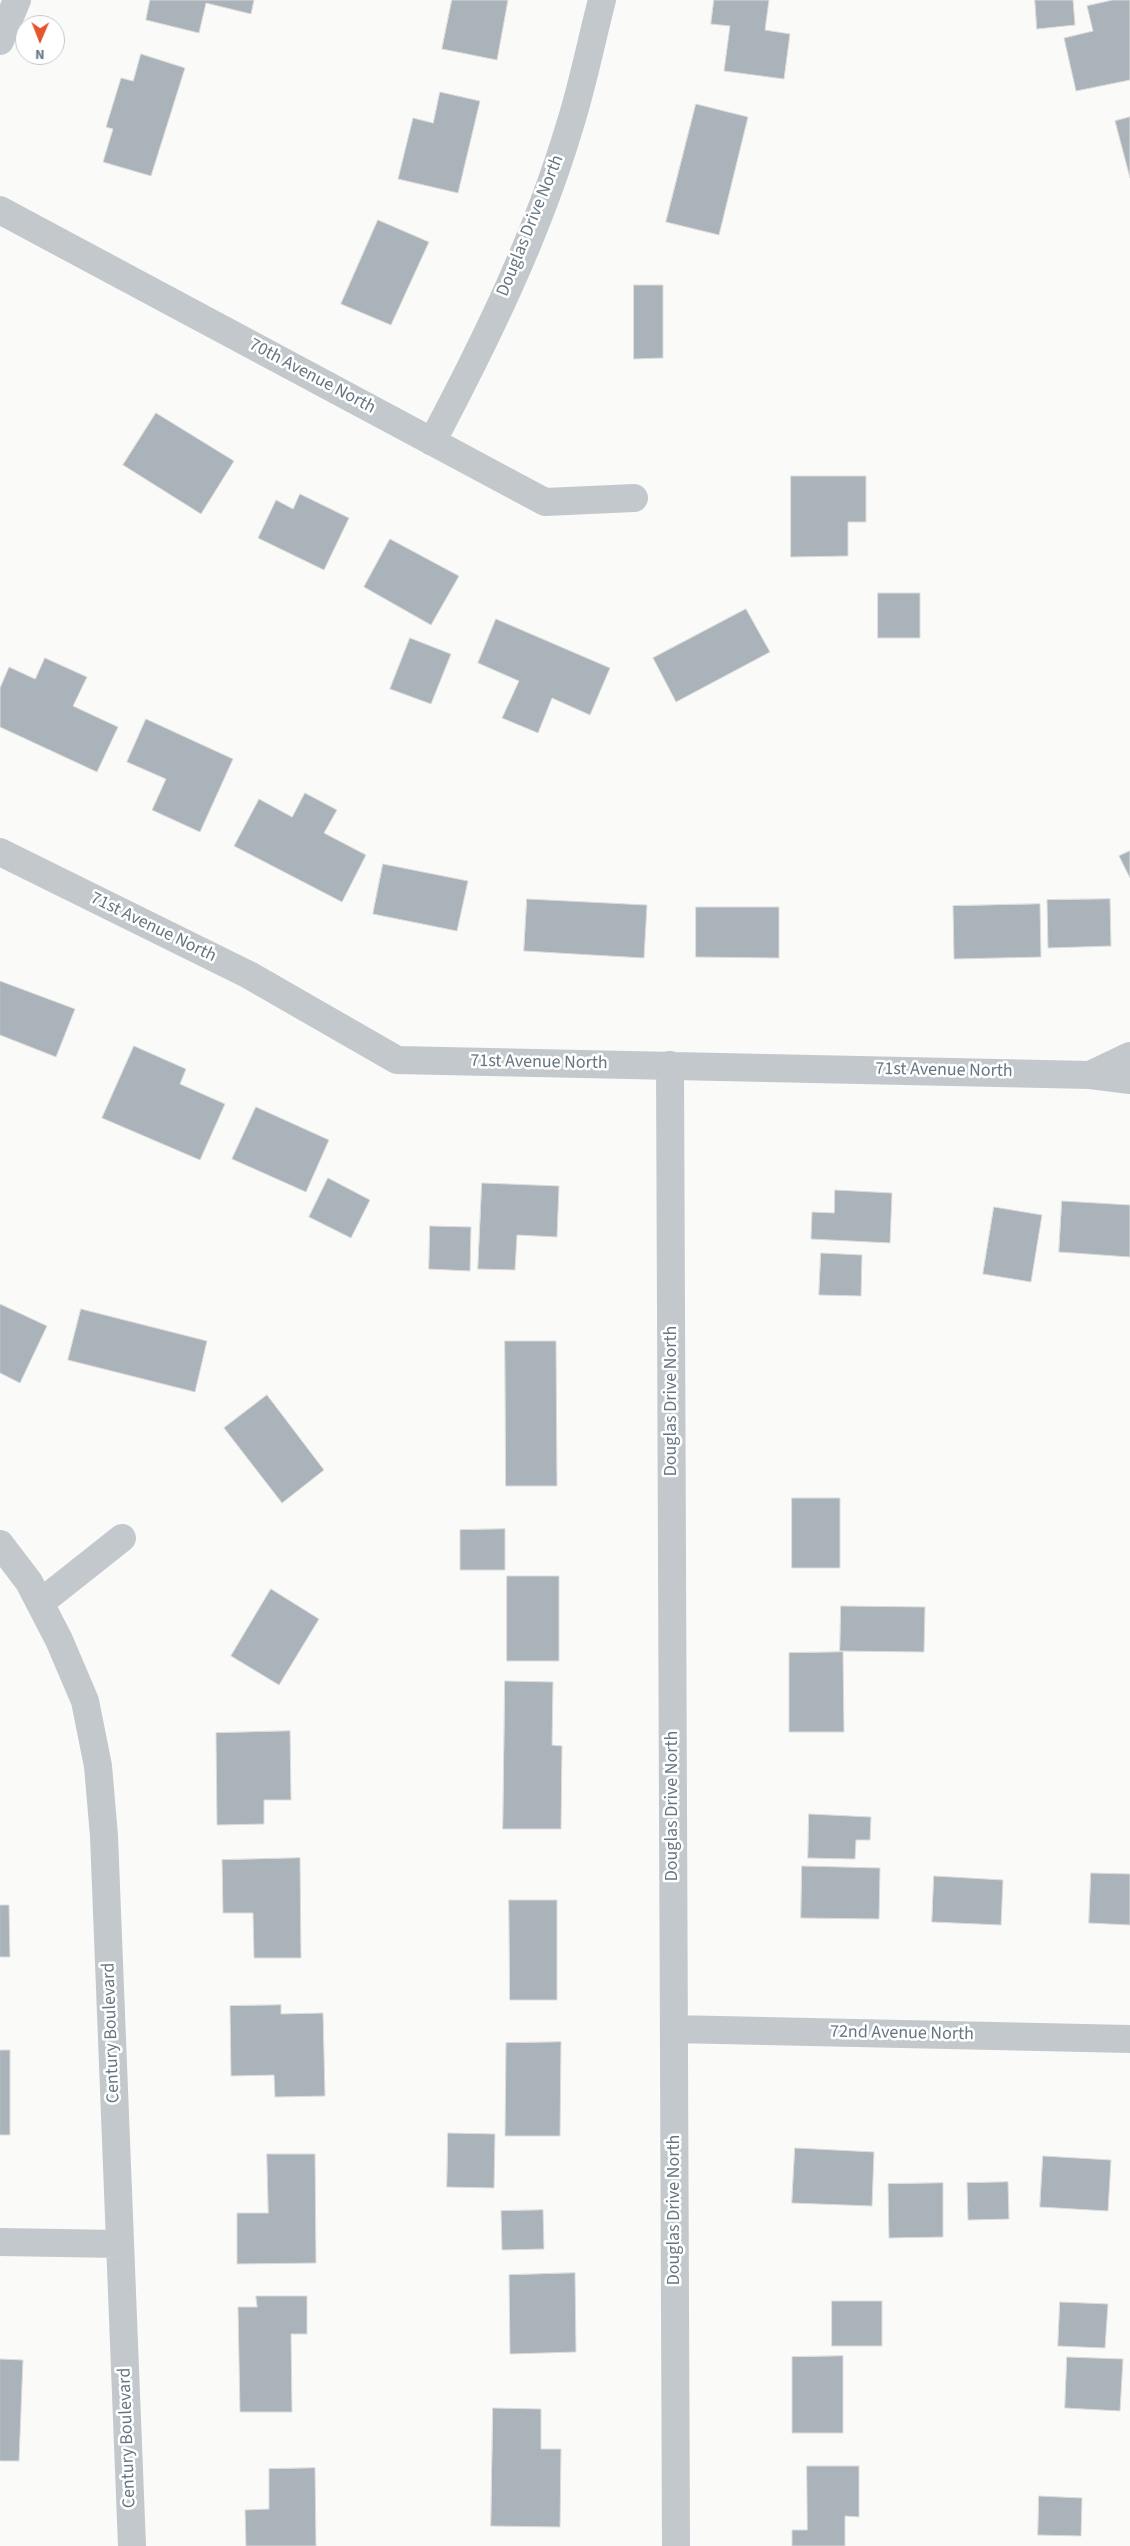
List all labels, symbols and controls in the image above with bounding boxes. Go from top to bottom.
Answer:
north arrow [15,15,65,65]
text: N [35,44,45,64]
street label: Douglas Drive North [493,152,569,300]
street label: 70th Avenue North [245,335,379,419]
street label: 71st Avenue North [87,888,219,968]
street label: 71st Avenue North [470,1051,608,1075]
street label: 71st Avenue North [875,1059,1013,1083]
street label: Douglas Drive North [661,1326,683,1476]
street label: Douglas Drive North [662,1731,684,1881]
street label: Century Boulevard [99,1962,125,2104]
street label: 72nd Avenue North [830,2022,974,2046]
street label: Douglas Drive North [664,2135,686,2285]
street label: Century Boulevard [115,2367,141,2509]

